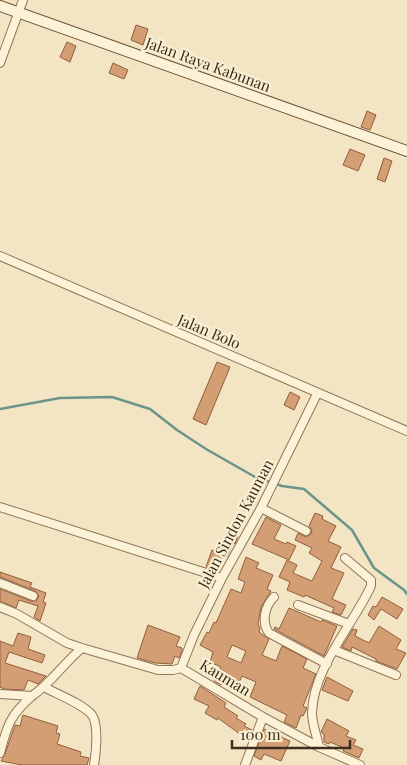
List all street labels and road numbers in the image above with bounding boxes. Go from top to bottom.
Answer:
street label: Jalan Raya Kabunan [142,32,274,96]
street label: Jalan Bolo [174,309,244,353]
street label: Jalan Sindon Kauman [192,456,278,592]
street label: Kauman [196,654,255,700]

